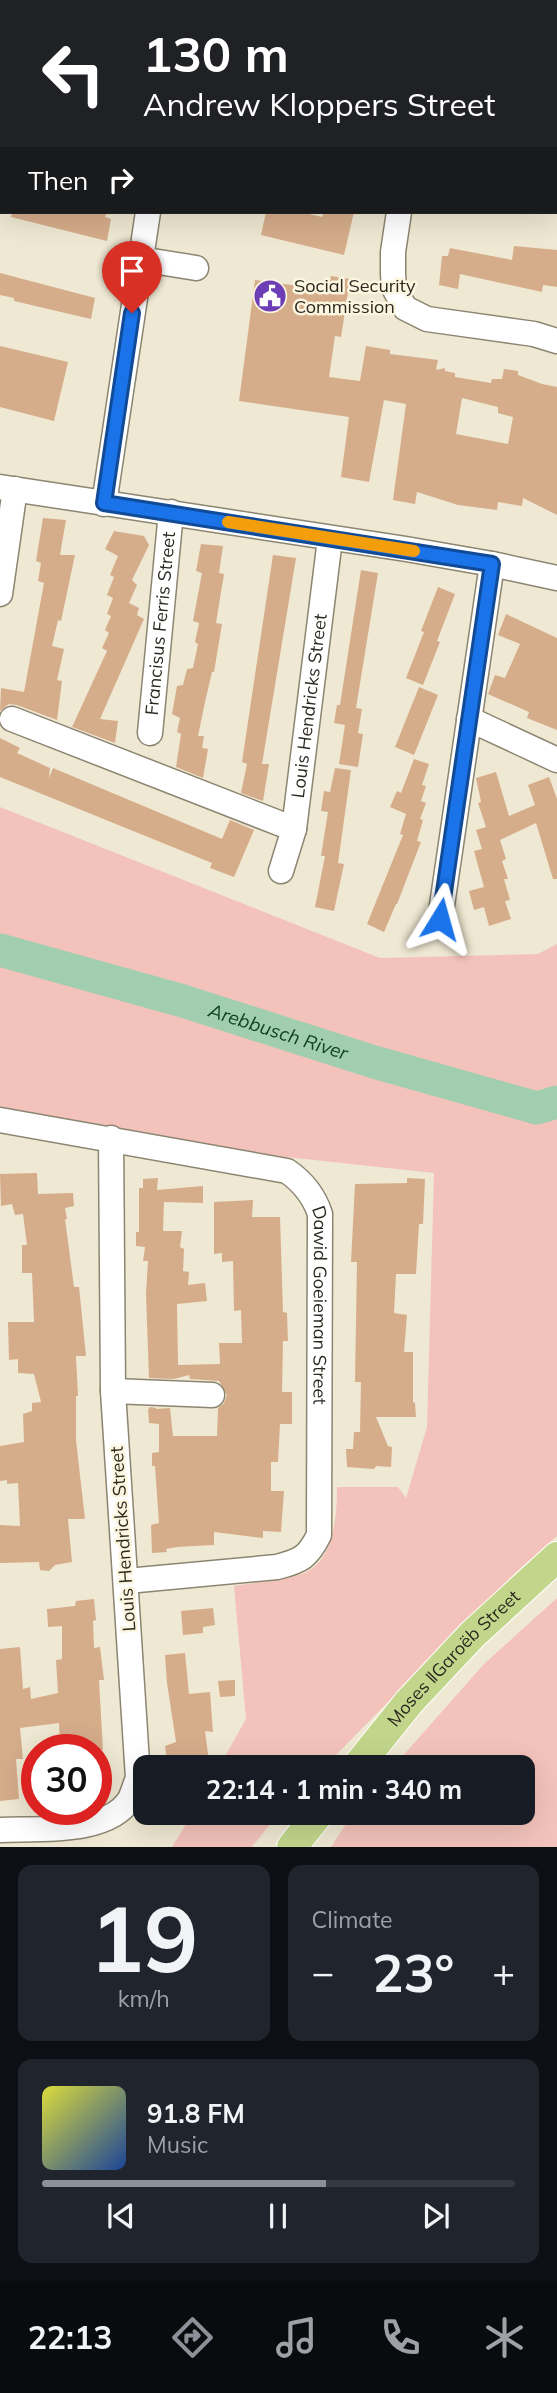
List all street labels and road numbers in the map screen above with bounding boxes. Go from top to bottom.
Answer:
street label: Francisus Ferris Street [140,531,180,716]
street label: Louis Hendricks Street [286,612,332,799]
street label: Dawid Goeieman Street [307,1202,333,1405]
street label: Louis Hendricks Street [105,1446,140,1632]
street label: Moses ǁGaroëb Street [382,1585,524,1731]

